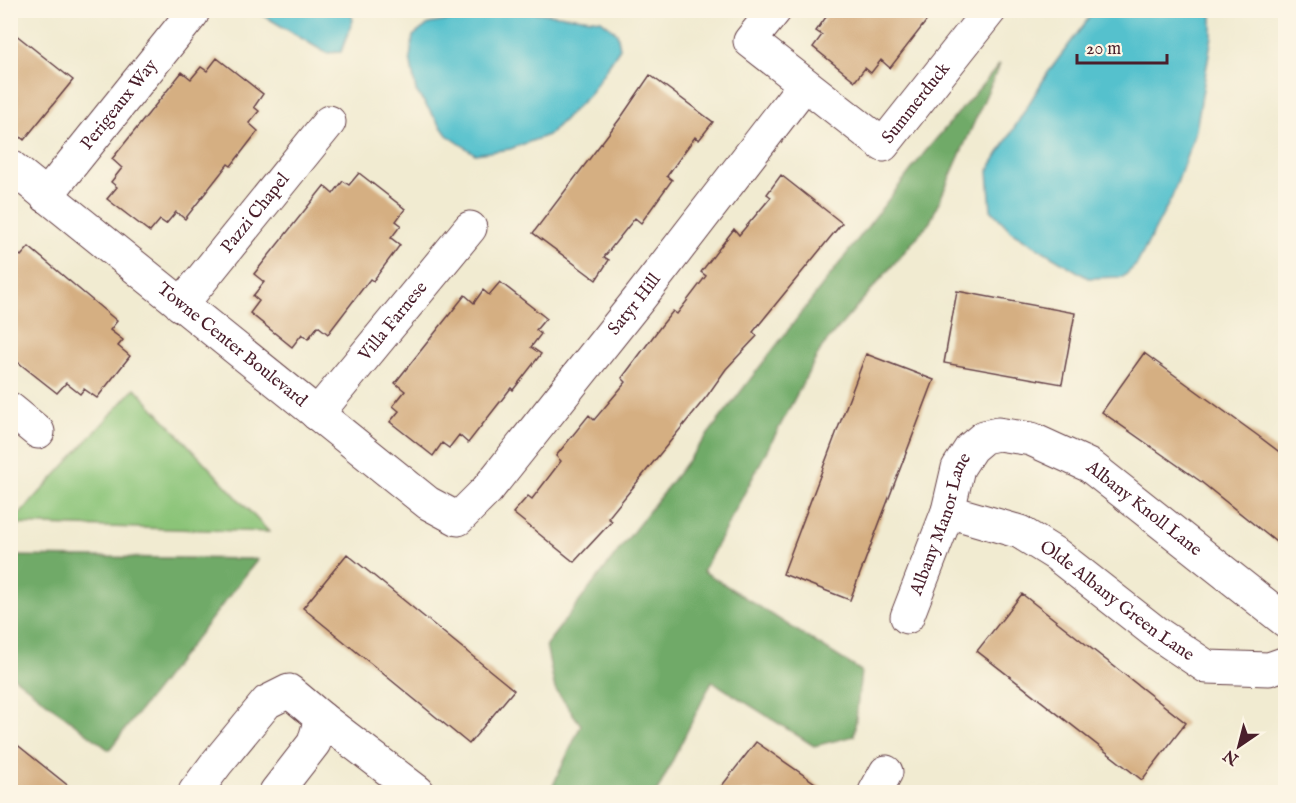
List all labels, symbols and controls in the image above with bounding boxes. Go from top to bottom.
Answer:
scale bar [1077,27,1167,65]
text: 20 m [1086,38,1121,61]
street label: Perigeaux Way [76,54,163,155]
street label: Summerduck [877,58,956,149]
street label: Pazzi Chapel [216,168,295,258]
street label: Satyr Hill [603,269,666,340]
street label: Towne Center Boulevard [152,277,312,413]
street label: Villa Farnese [353,277,433,367]
street label: Albany Manor Lane [905,448,976,600]
street label: Albany Knoll Lane [1081,455,1206,561]
street label: Olde Albany Green Lane [1035,535,1199,667]
north arrow [1209,716,1269,776]
text: N [1220,744,1244,769]

